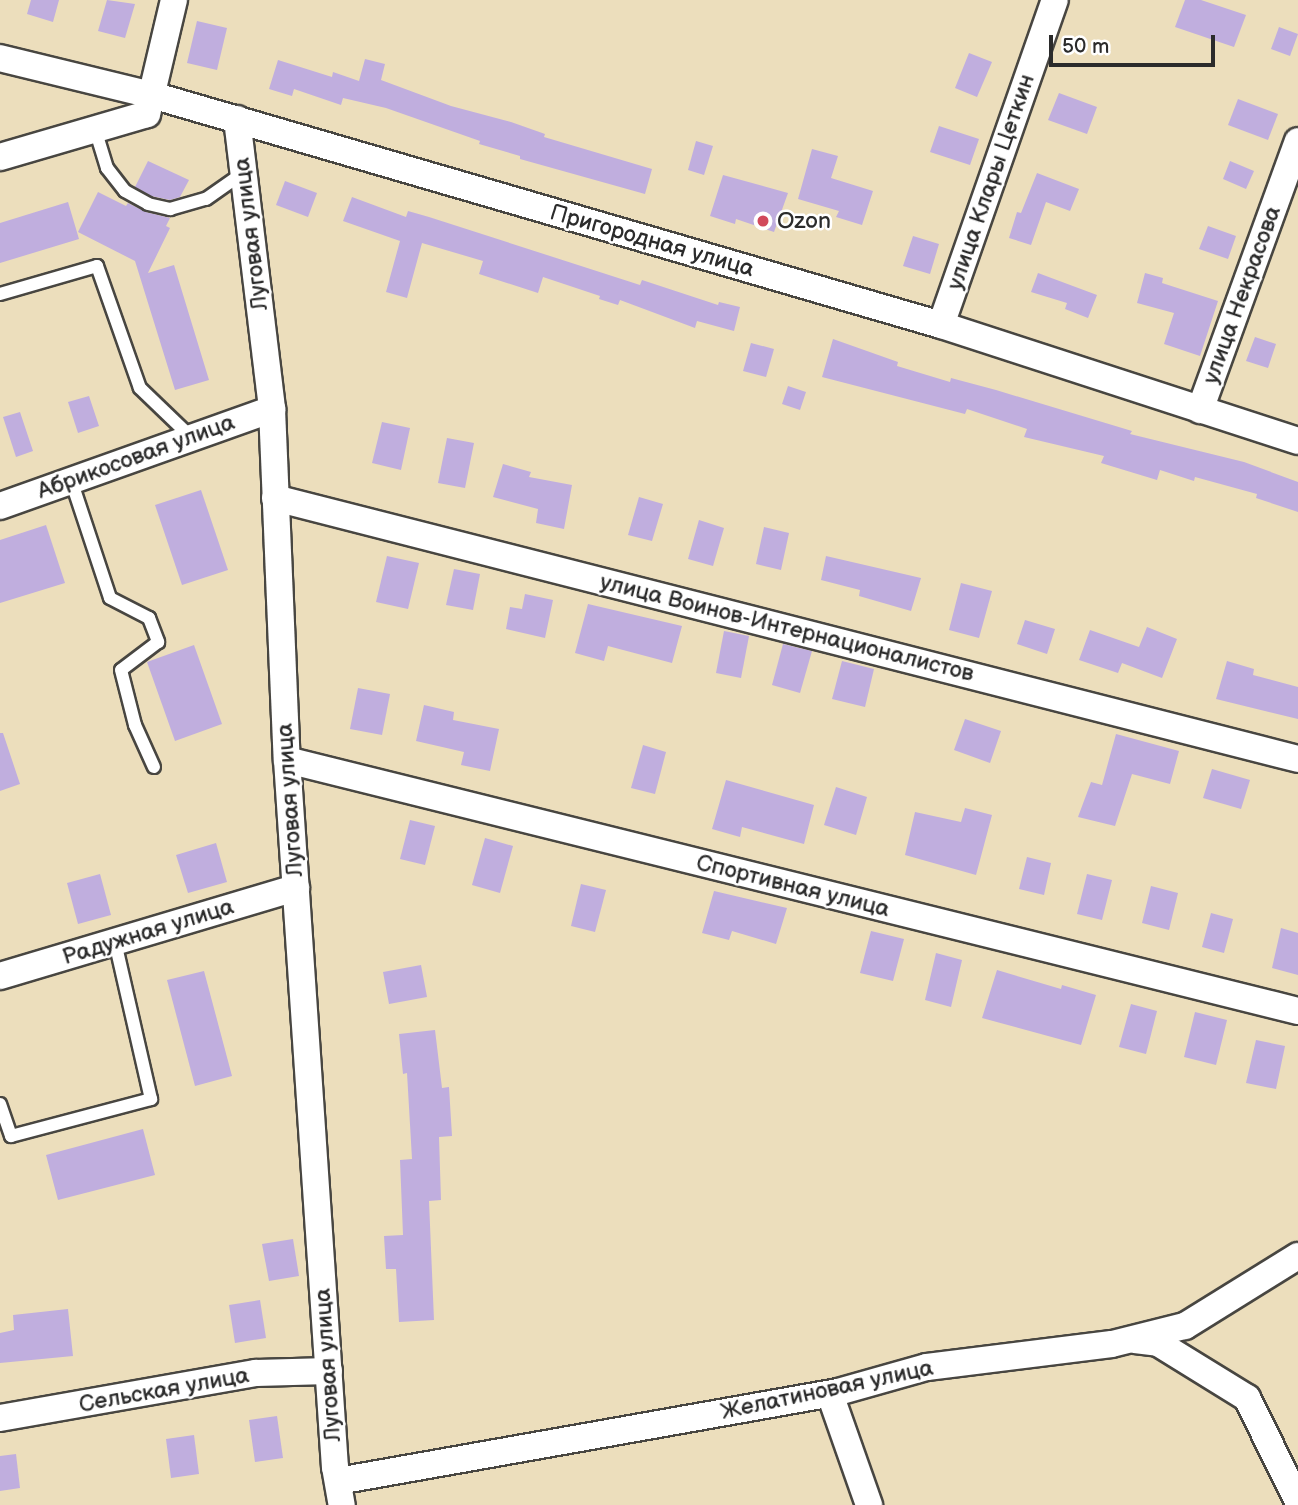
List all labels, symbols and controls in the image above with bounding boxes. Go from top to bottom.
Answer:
scale bar [1053,21,1219,65]
text: 50 m [1062,34,1109,59]
street label: улица Клары Цеткин [941,71,1041,293]
street label: Луговая улица [228,156,274,312]
street label: Пригородная улица [547,199,757,283]
street label: улица Некрасова [1197,202,1287,388]
place label: Ozon [777,207,831,235]
marker: Ozon [755,213,771,229]
street label: Абрикосовая улица [34,409,238,505]
street label: улица Воинов-Интернационалистов [597,568,977,688]
street label: Луговая улица [271,722,309,878]
street label: Спортивная улица [694,849,892,923]
street label: Радужная улица [59,893,237,971]
street label: Луговая улица [309,1287,347,1443]
street label: Желатиновая улица [718,1354,936,1426]
street label: Сельская улица [77,1361,251,1419]

